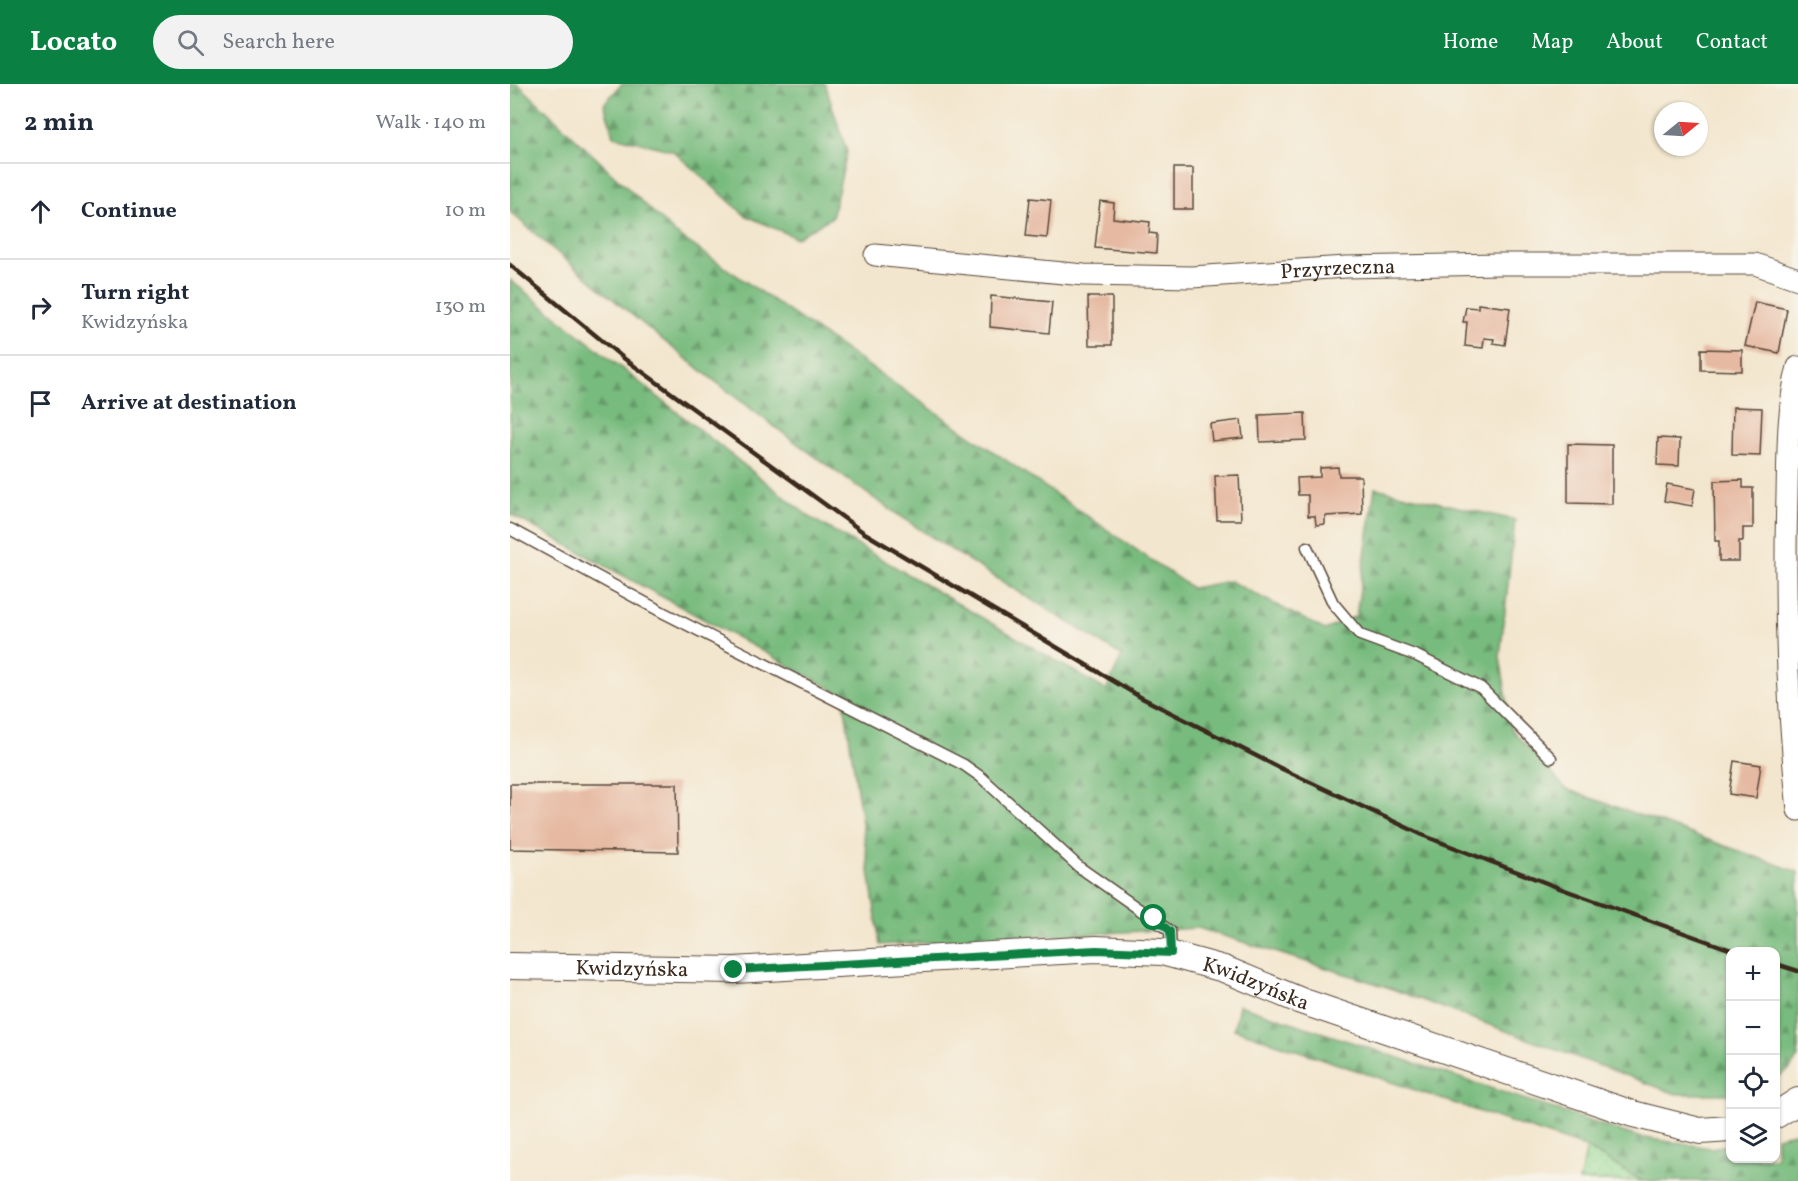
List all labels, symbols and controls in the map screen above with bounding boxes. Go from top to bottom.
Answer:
search box [153,15,573,69]
text: Locato [30,23,117,62]
icon: search [174,26,207,59]
text: Search here [222,27,335,58]
text: Home [1443,28,1498,57]
text: Map [1531,28,1573,57]
text: About [1606,28,1663,57]
text: Contact [1696,28,1768,57]
north arrow [1654,102,1708,156]
text: 2 min [24,105,94,141]
text: Walk · 140 m [376,109,486,137]
icon: ahead [24,195,57,228]
text: Continue [81,196,177,227]
text: 10 m [445,197,486,225]
street label: Przyrzeczna [1279,253,1396,287]
text: Turn right [81,278,189,309]
icon: right [24,291,57,324]
text: 130 m [435,293,486,321]
text: Kwidzyńska [81,309,188,337]
icon: arrive [24,387,57,420]
text: Arrive at destination [81,388,297,419]
route start [1140,904,1166,930]
map controls [1726,947,1780,1163]
button: + [1726,947,1780,1001]
street label: Kwidzyńska [1199,951,1313,1019]
street label: Kwidzyńska [575,954,689,985]
route end [720,956,746,982]
button: − [1726,1001,1780,1055]
button: locate [1726,1055,1780,1109]
button: layers [1726,1109,1780,1163]

